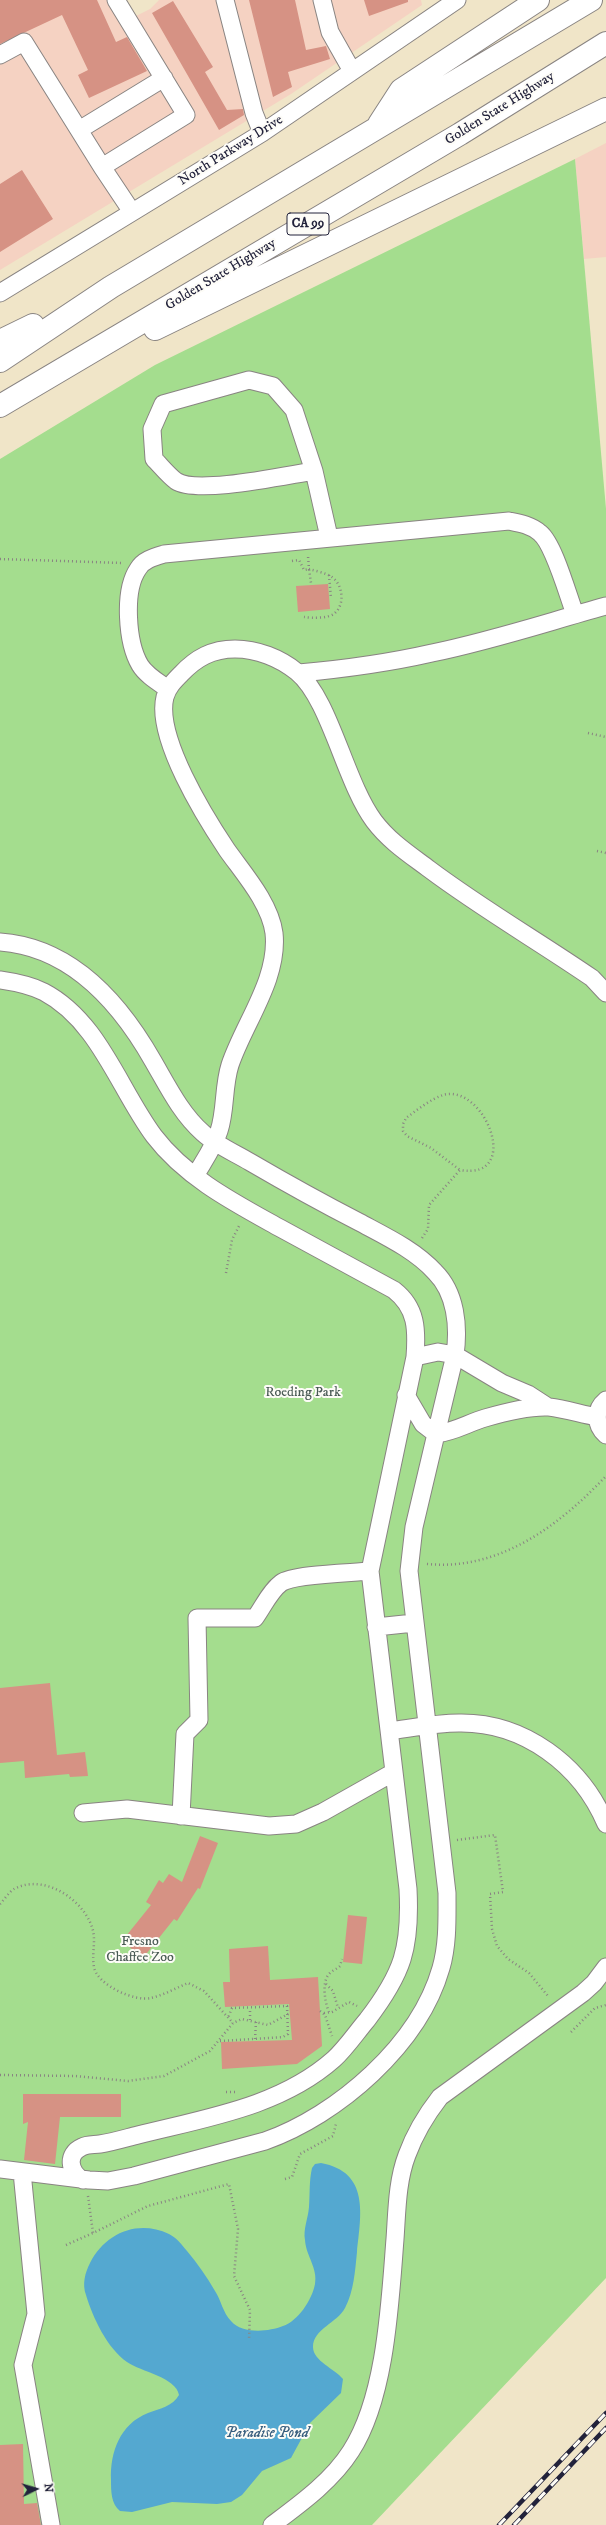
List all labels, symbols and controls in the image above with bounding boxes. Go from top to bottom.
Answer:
street label: Golden State Highway [442,69,558,149]
street label: North Parkway Drive [176,112,286,190]
road number: CA 99 [287,213,329,235]
street label: Golden State Highway [163,235,279,315]
park label: Roeding Park [265,1385,341,1401]
park label: Fresno Chaffee Zoo [106,1934,174,1966]
water label: Paradise Pond [225,2425,309,2443]
north arrow [16,2469,56,2509]
text: N [41,2483,55,2493]

